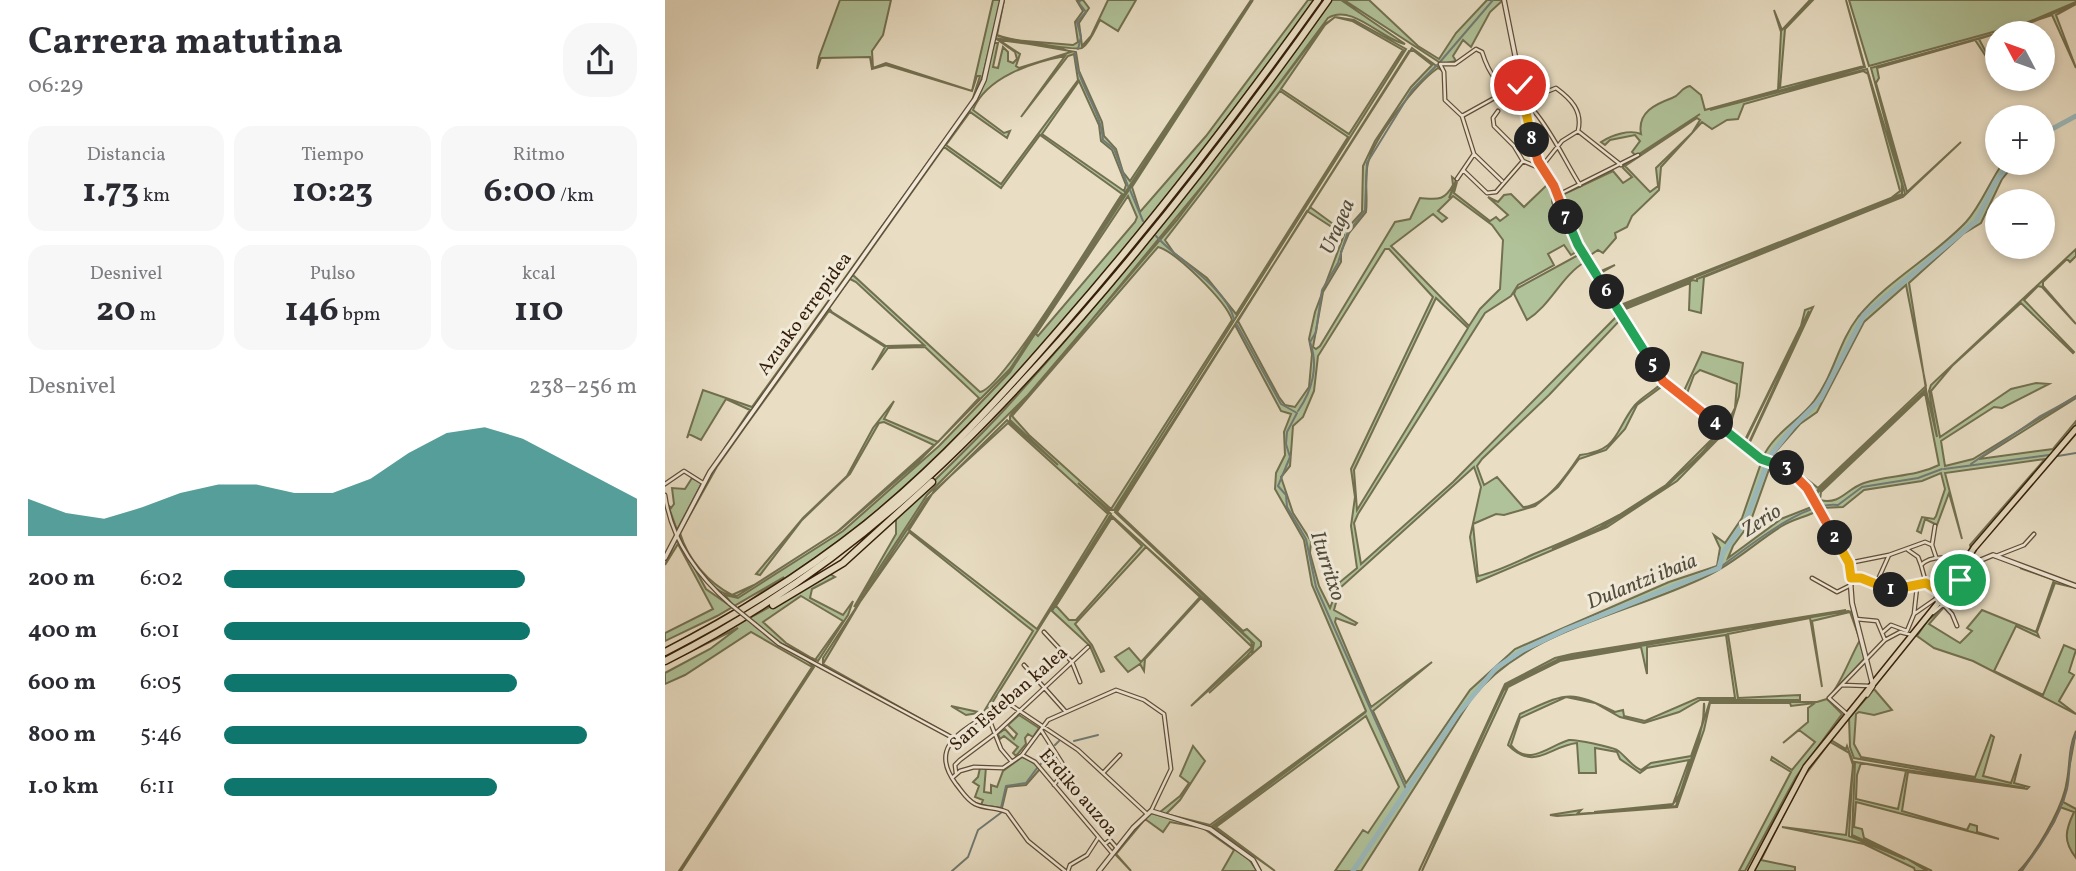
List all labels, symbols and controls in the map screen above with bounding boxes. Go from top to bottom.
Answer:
text: Carrera matutina [28,17,343,70]
north arrow [1985,21,2055,91]
map controls [1985,21,2055,259]
button: share [563,23,637,97]
pin [1490,55,1550,115]
icon: check [1501,66,1539,104]
text: 06:29 [28,70,83,102]
button: + [1985,105,2055,175]
pin: 8 [1515,122,1549,158]
text: 8 [1526,126,1537,152]
text: Distancia [87,142,166,168]
text: Tiempo [301,142,364,168]
text: Ritmo [513,142,565,168]
text: 1.73 [82,168,139,216]
text: 10:23 [292,168,373,216]
text: 6:00 [484,168,556,216]
text: km [139,183,170,209]
text: /km [556,183,594,209]
button: − [1985,189,2055,259]
water label: Uragea [1313,195,1363,259]
pin: 7 [1549,200,1583,234]
text: 7 [1561,203,1570,229]
street label: Azuako errepidea [751,247,859,381]
text: Desnivel [90,261,162,287]
text: Pulso [310,261,355,287]
text: kcal [522,261,556,287]
pin: 6 [1590,274,1625,310]
text: 6 [1601,278,1612,304]
text: 20 [96,287,136,335]
text: 146 [284,287,339,335]
text: 110 [514,287,564,335]
text: m [136,302,156,328]
text: bpm [339,302,381,328]
pin: 5 [1635,348,1671,382]
text: 5 [1648,351,1657,377]
text: Desnivel [28,371,116,403]
text: 238–256 m [529,371,637,403]
pin: 4 [1699,406,1733,440]
text: 4 [1710,409,1721,435]
pin: 3 [1769,450,1805,486]
text: 3 [1782,454,1791,480]
water label: Zerio [1736,497,1788,545]
pin: 2 [1817,520,1853,556]
text: 2 [1830,524,1839,550]
water label: Iturritxo [1302,527,1352,605]
water label: Dulantzi ibaia [1583,547,1702,617]
pin [1930,550,1990,610]
icon: arrive [1941,561,1979,599]
text: 200 m [28,563,95,595]
text: 6:02 [140,563,183,595]
pin: 1 [1873,572,1909,608]
text: 1 [1887,576,1894,602]
text: 400 m [28,615,97,647]
text: 6:01 [140,615,180,647]
street label: San Esteban kalea [944,640,1074,758]
text: 600 m [28,667,96,699]
text: 6:05 [140,667,182,699]
text: 800 m [28,719,96,751]
text: 5:46 [140,719,182,751]
street label: Erdiko auzoa [1032,743,1124,843]
text: 1.0 km [28,771,99,803]
text: 6:11 [140,771,175,803]

